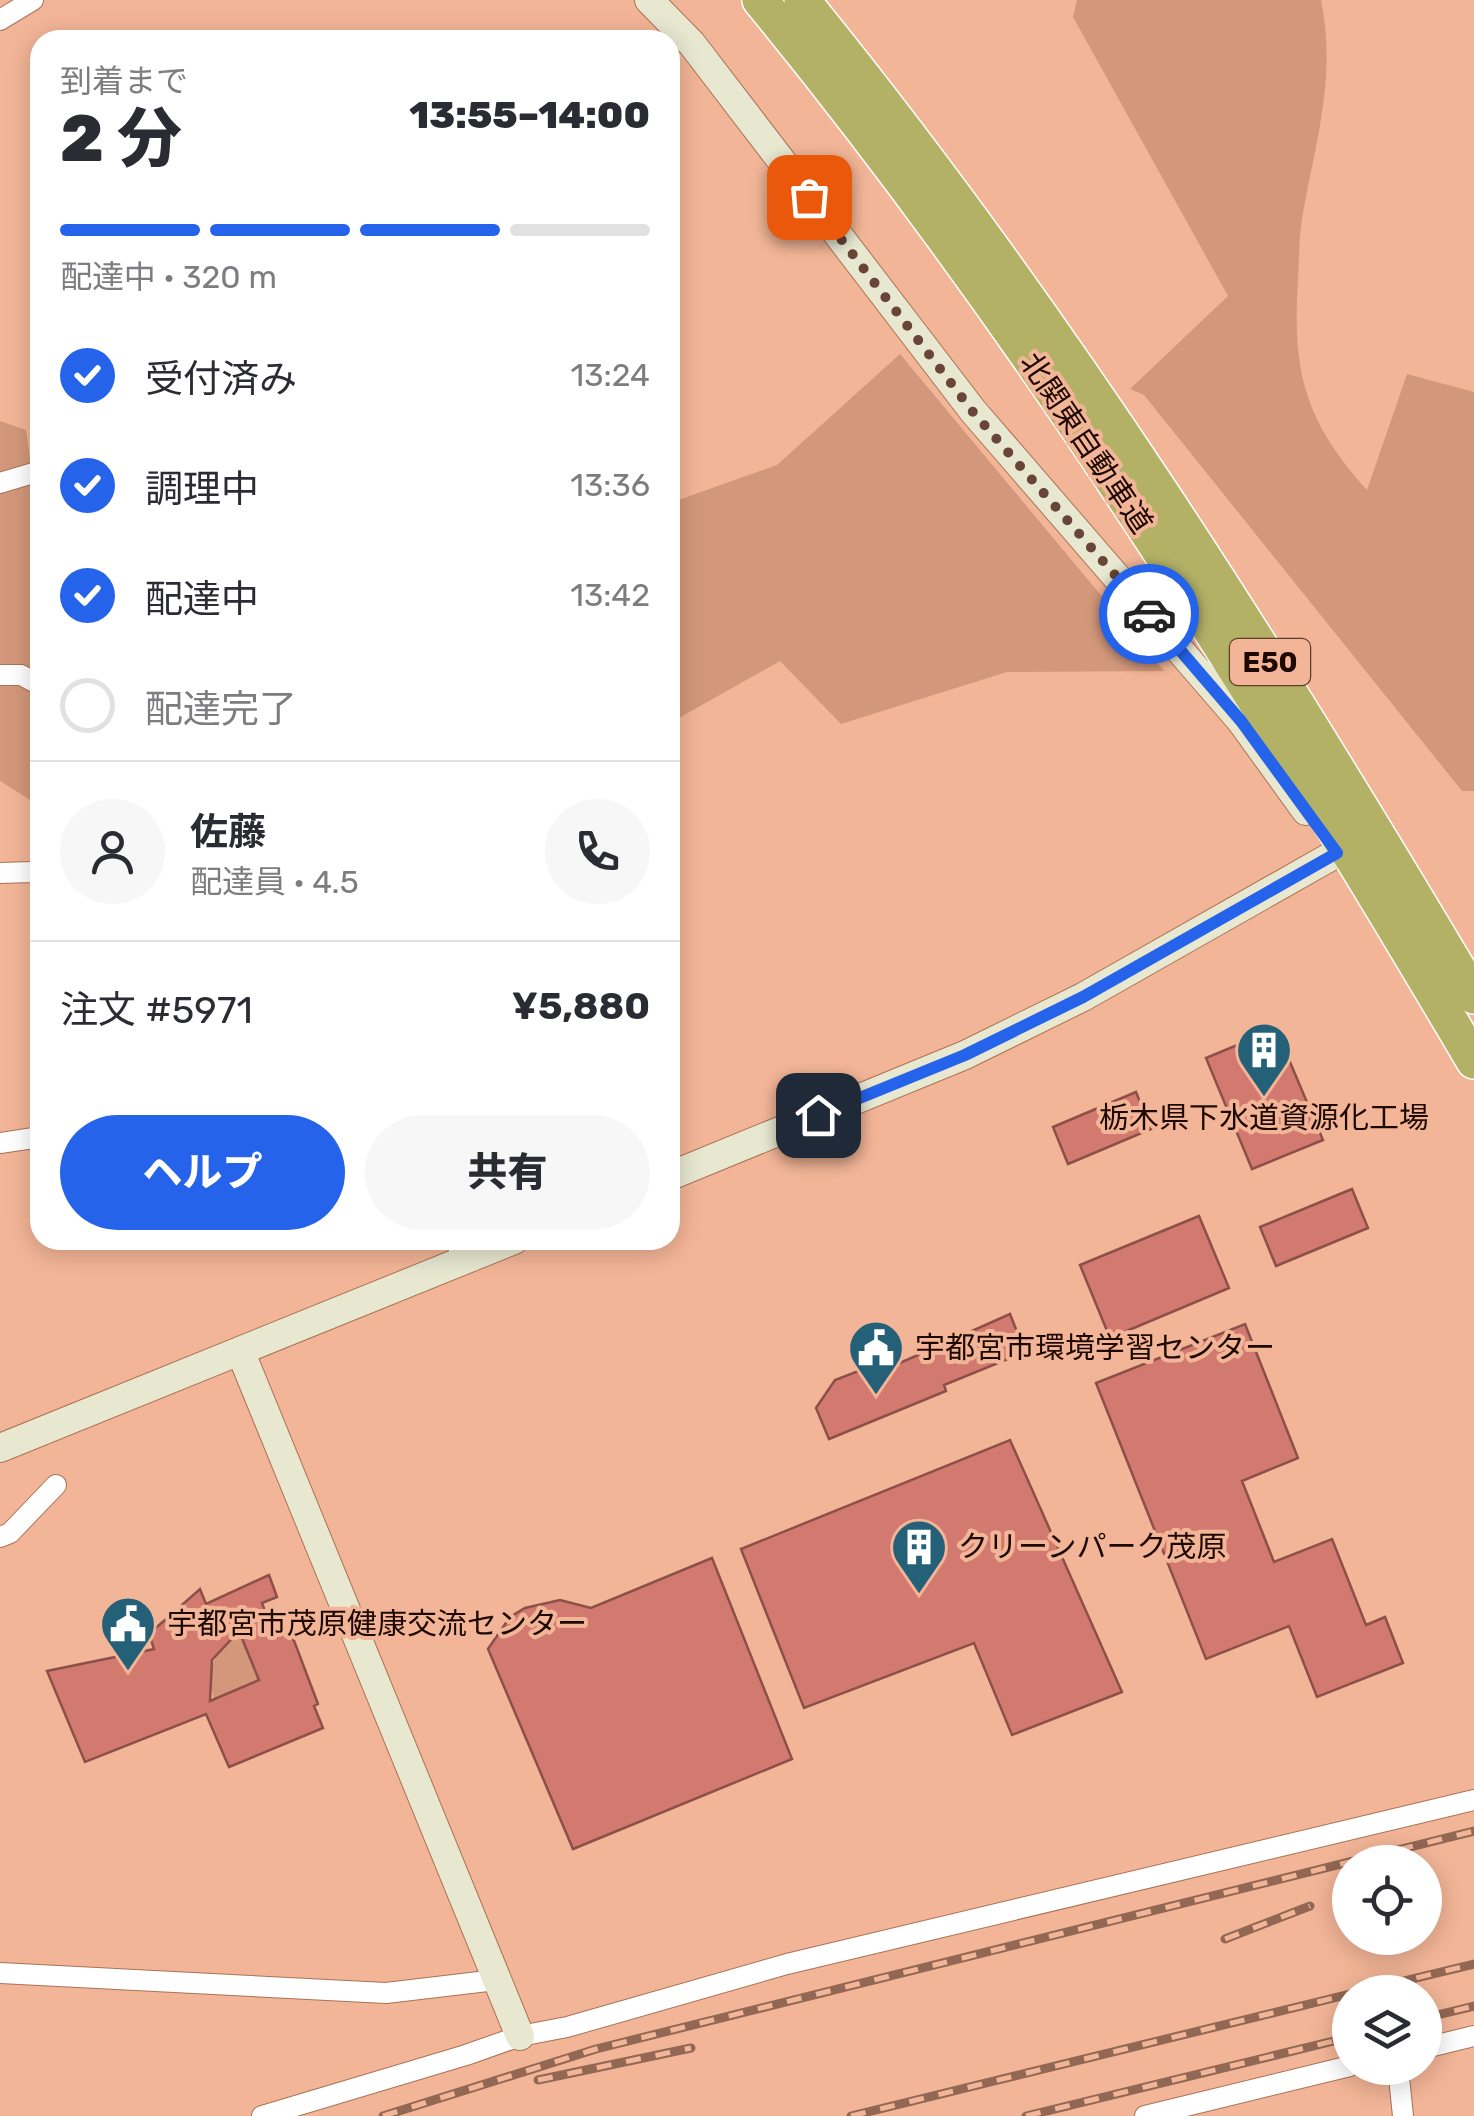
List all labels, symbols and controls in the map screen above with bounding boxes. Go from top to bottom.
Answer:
text: 到着まで [60,62,188,100]
text: 13:55–14:00 [409,92,650,138]
text: 2 分 [60,100,182,177]
pin [767,155,852,240]
icon: bag [782,170,837,225]
text: 配達中 · 320 m [60,258,277,296]
street label: 北関東自動車道 [1012,346,1160,540]
icon: check [60,348,115,403]
text: 受付済み [145,356,297,402]
text: 13:24 [571,356,650,394]
icon: check [60,458,115,513]
text: 調理中 [145,466,259,512]
text: 13:36 [570,466,650,504]
courier [1099,564,1199,664]
icon: check [60,568,115,623]
text: 配達中 [145,576,259,622]
text: 13:42 [570,576,650,614]
icon: car [1122,587,1177,642]
road number: E50 [1230,639,1310,685]
text: 配達完了 [145,686,297,732]
button: person [60,799,165,904]
button: phone [545,799,650,904]
text: 佐藤 [190,809,266,855]
text: 配達員 · 4.5 [190,863,359,901]
text: ¥5,880 [512,983,650,1029]
text: 注文 #5971 [60,987,253,1033]
building icon: 栃木県下水道資源化工場 [1234,1020,1294,1099]
pin [776,1073,861,1158]
icon: home [791,1088,846,1143]
place label: 栃木県下水道資源化工場 [1099,1100,1429,1136]
button: ヘルプ [60,1115,345,1230]
button: 共有 [365,1115,650,1230]
public building icon: 宇都宮市環境学習センター [846,1318,906,1397]
place label: 宇都宮市環境学習センター [915,1330,1275,1366]
building icon: クリーンパーク茂原 [889,1517,949,1596]
place label: クリーンパーク茂原 [958,1529,1227,1565]
public building icon: 宇都宮市茂原健康交流センター [98,1594,158,1673]
place label: 宇都宮市茂原健康交流センター [167,1606,587,1642]
map controls [1332,1845,1442,2085]
button: locate [1332,1845,1442,1955]
button: layers [1332,1975,1442,2085]

